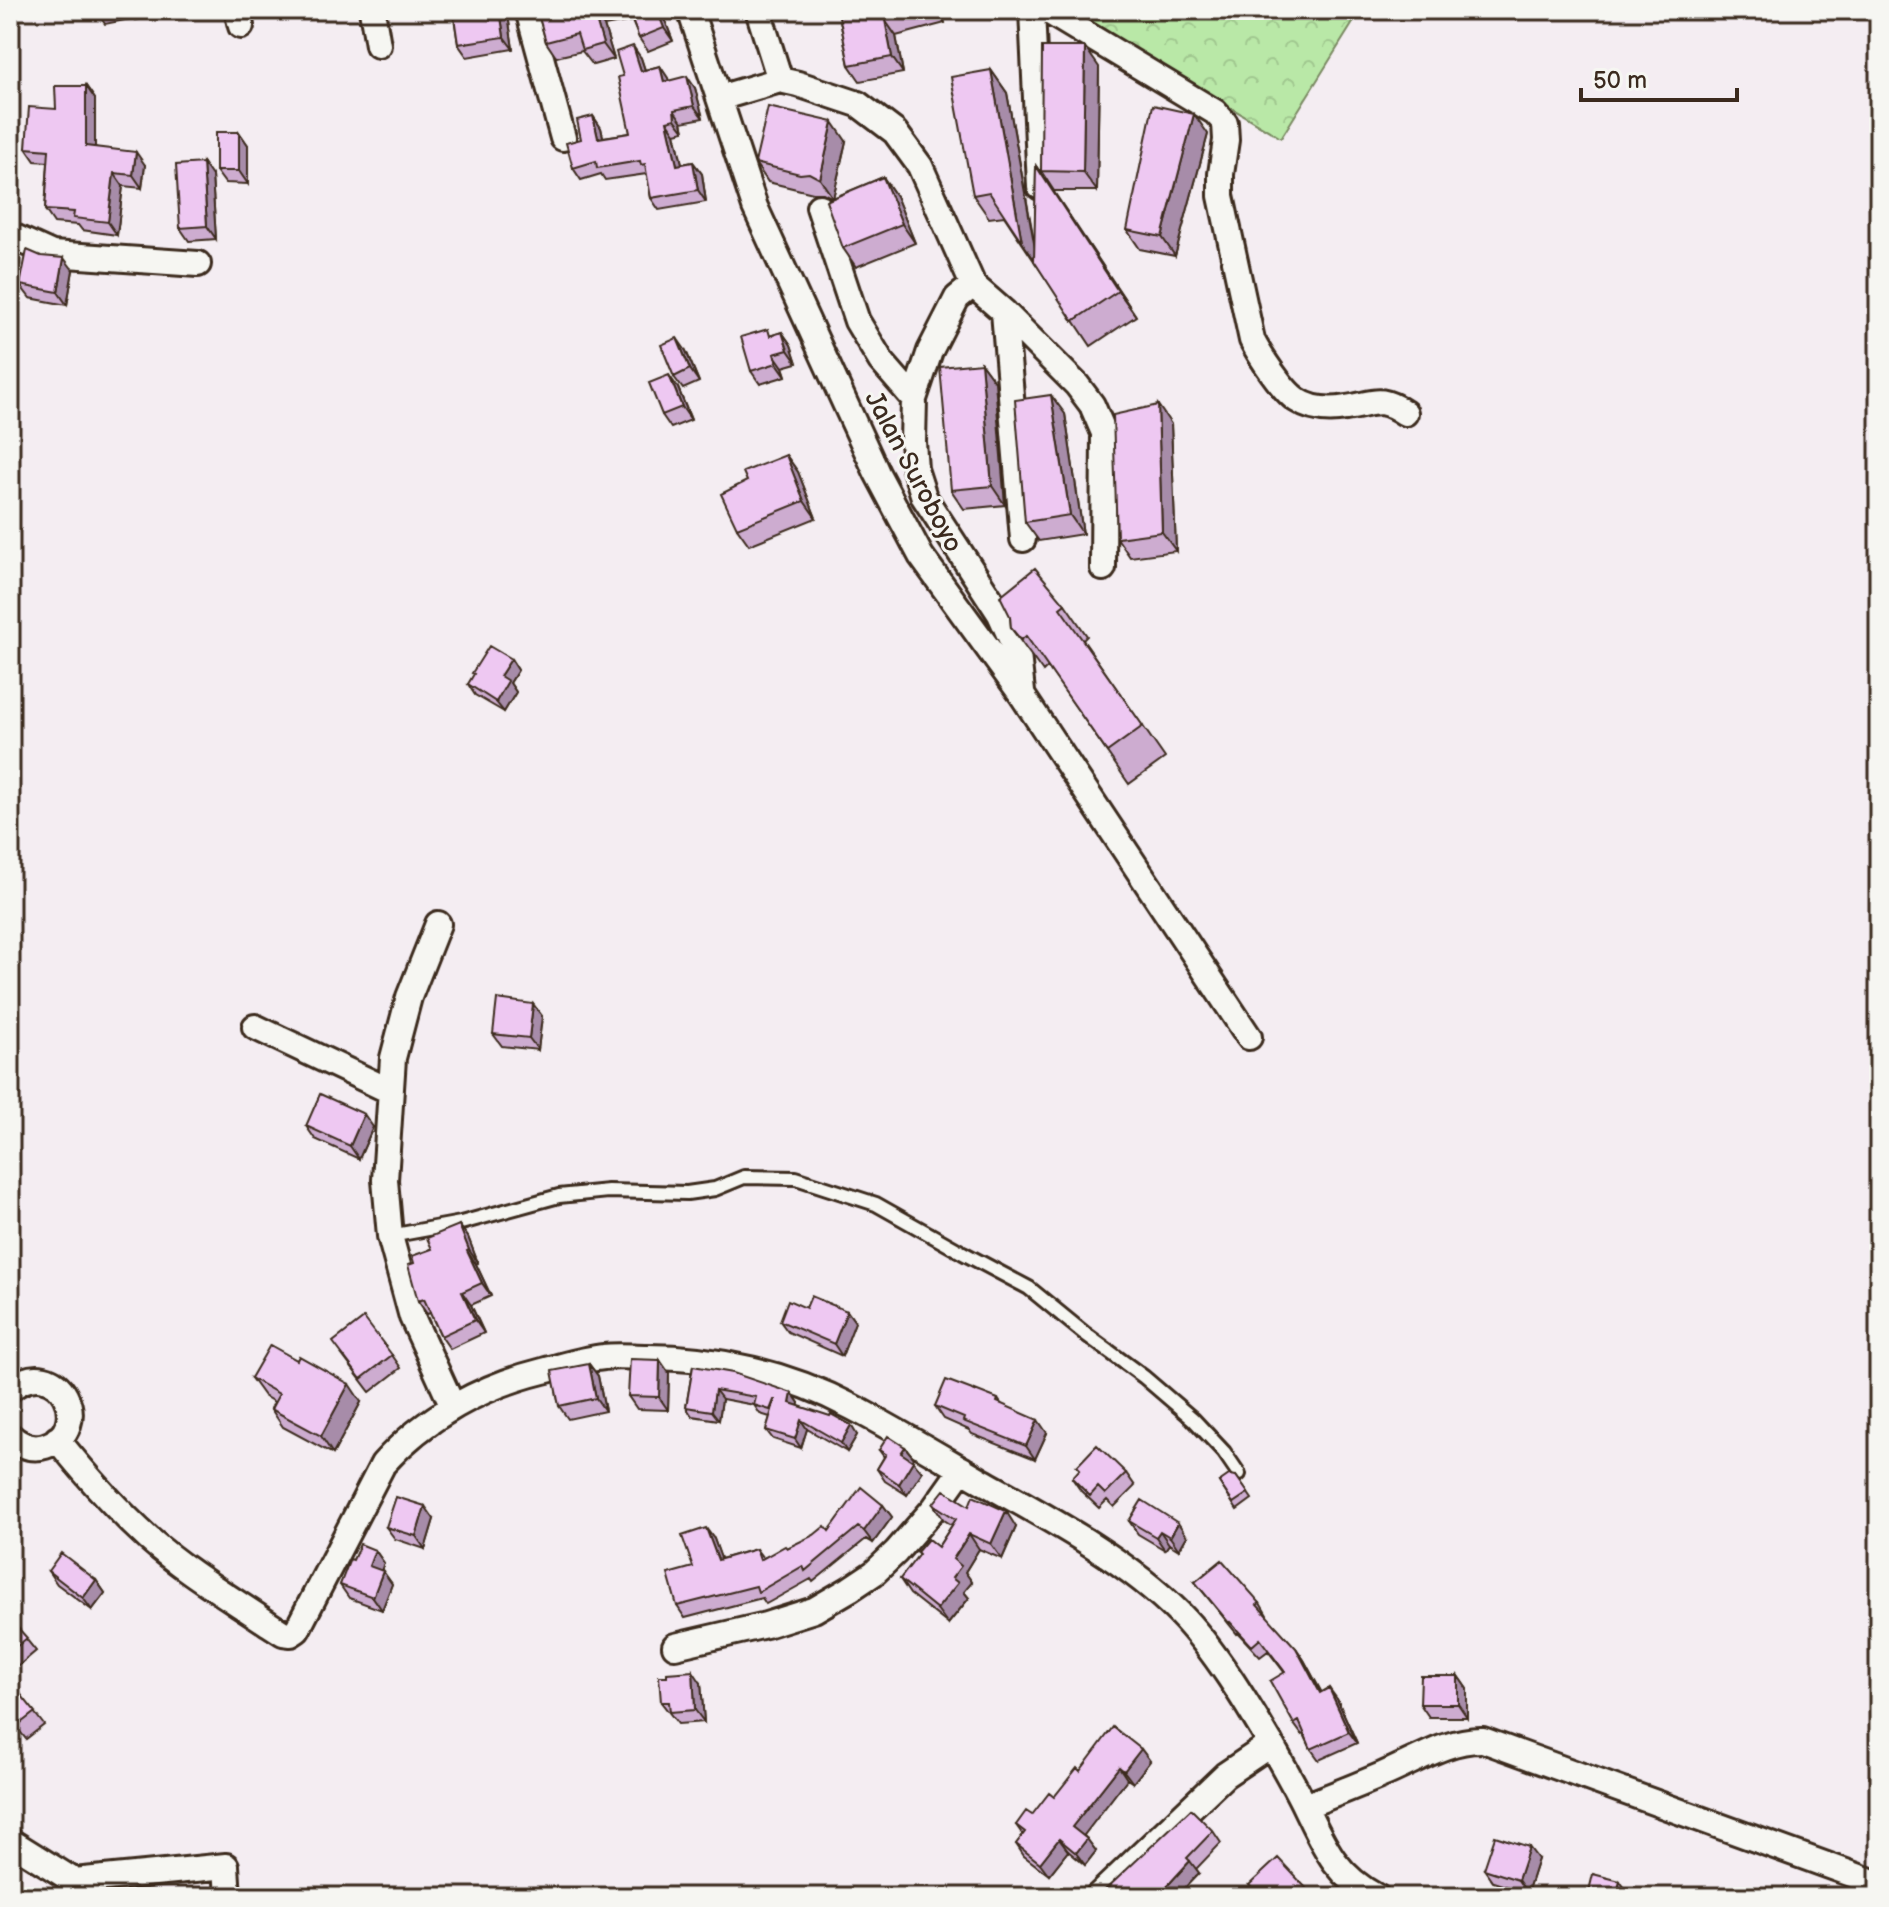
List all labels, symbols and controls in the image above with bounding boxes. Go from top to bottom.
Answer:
scale bar [1581,52,1737,102]
text: 50 m [1593,66,1647,95]
street label: Jalan Suroboyo [858,386,968,558]

